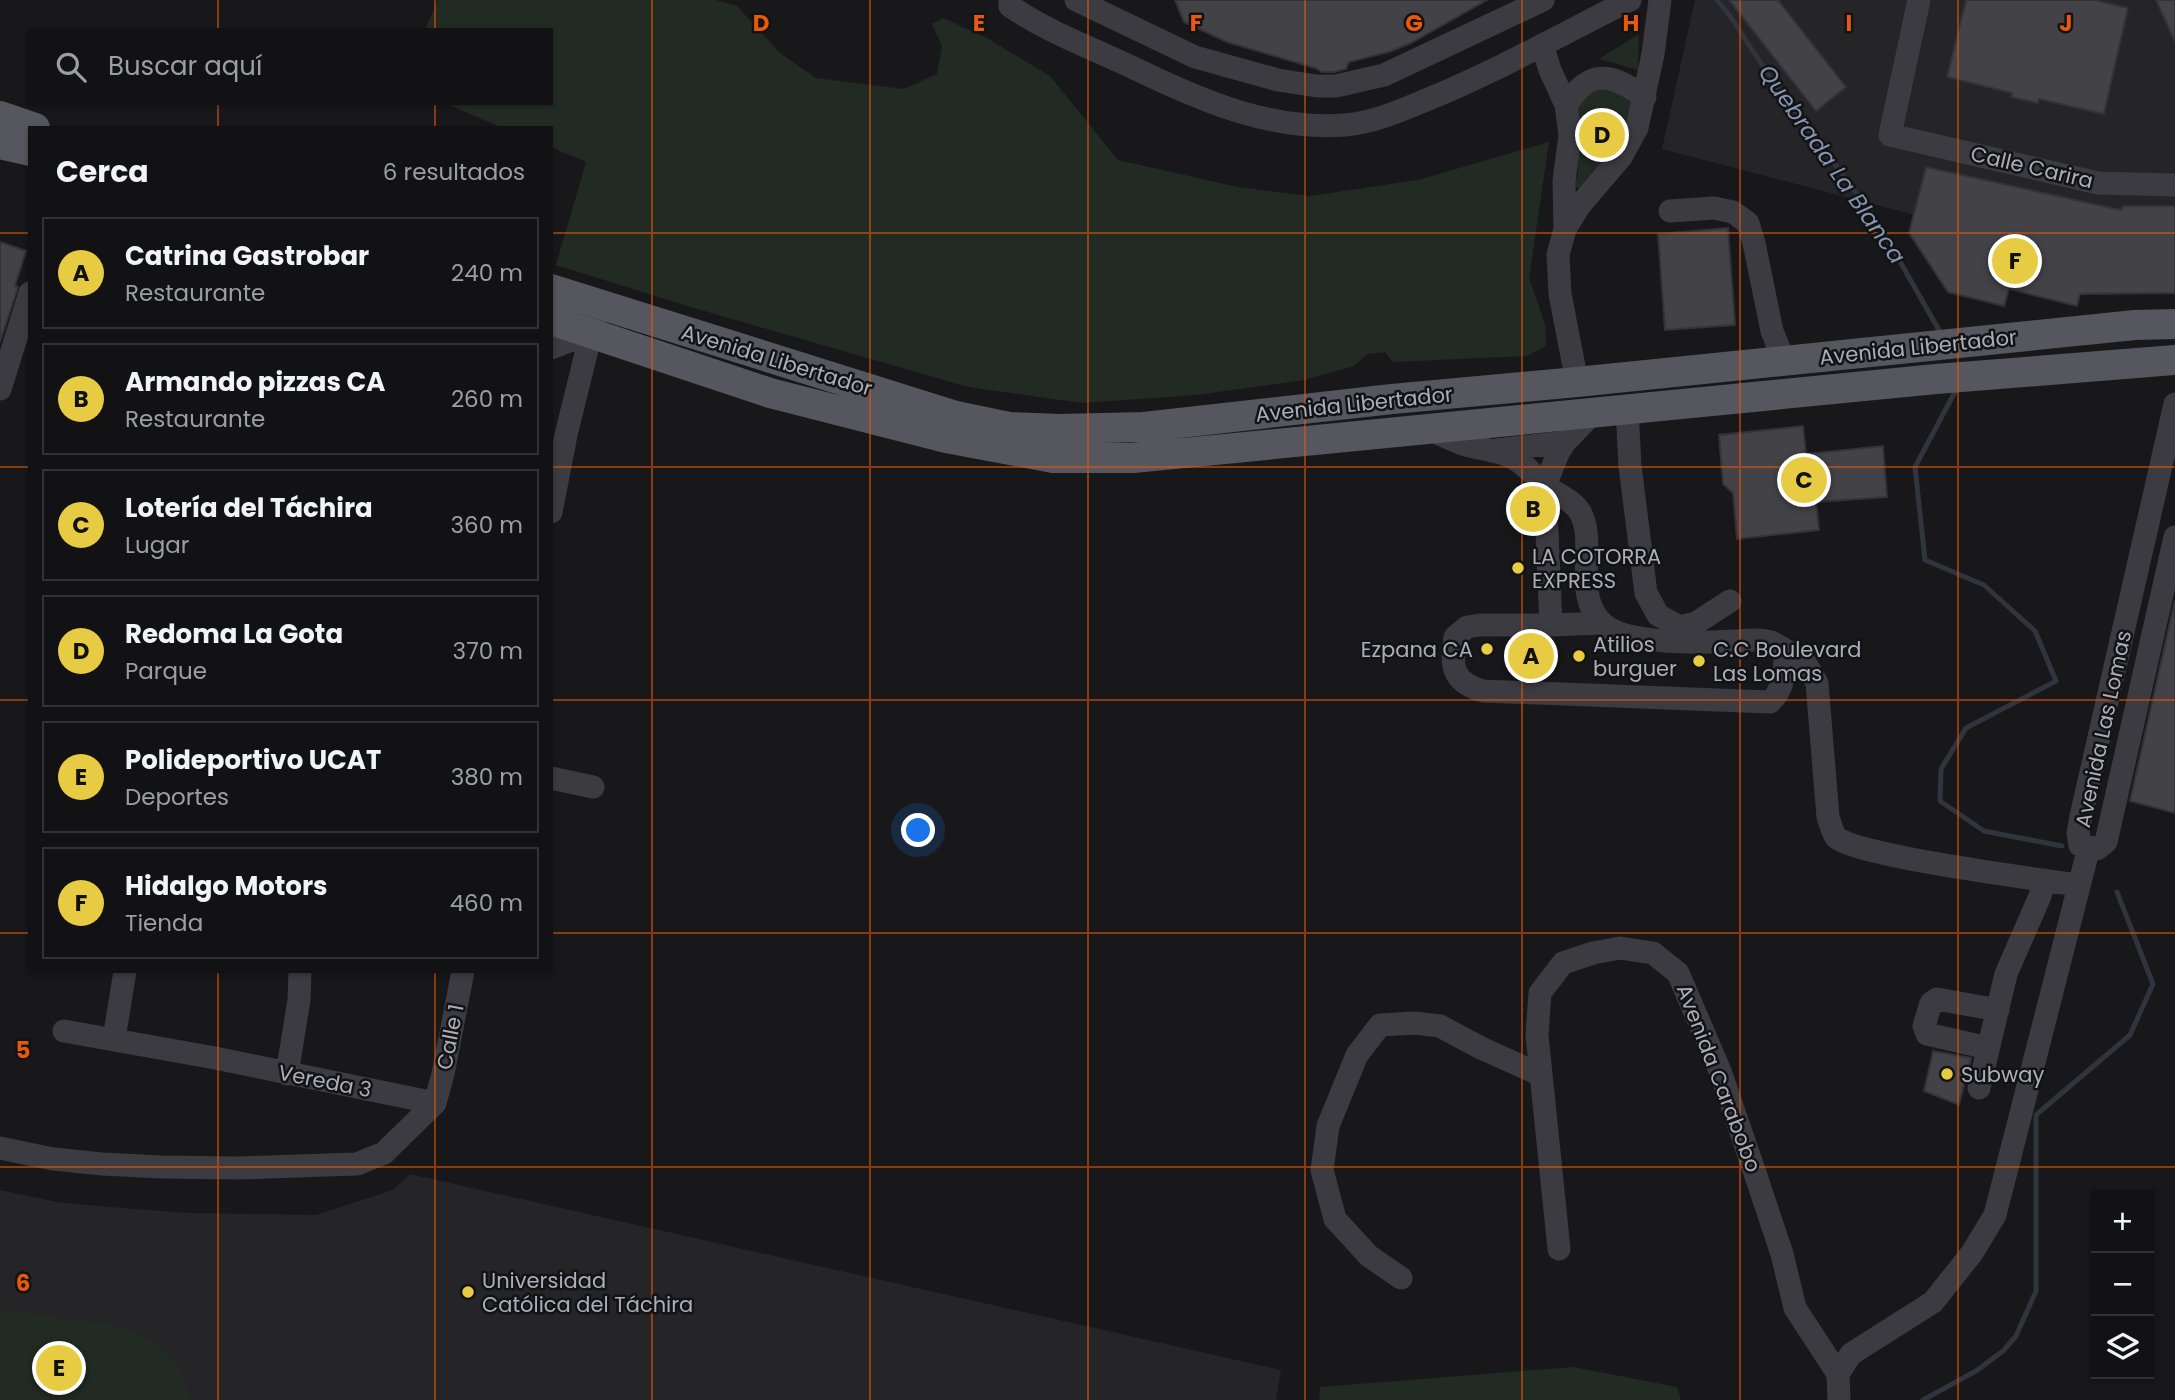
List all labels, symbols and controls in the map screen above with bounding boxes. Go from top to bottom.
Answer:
text: D [753,7,769,39]
text: E [973,7,985,39]
text: F [1190,7,1202,39]
text: G [1405,7,1423,39]
text: H [1623,7,1639,39]
text: I [1846,7,1852,39]
text: J [2059,7,2073,39]
search box [28,28,553,105]
icon: search [52,48,90,86]
text: Buscar aquí [108,48,262,84]
water label: Quebrada La Blanca [1751,58,1913,270]
pin: D [1579,109,1625,161]
street label: Calle Carira [1968,139,2096,195]
text: Cerca [56,150,149,193]
text: 6 resultados [383,156,525,188]
pin: F [1992,235,2038,287]
text: Catrina Gastrobar [125,238,369,274]
text: A [73,257,89,289]
text: 240 m [451,257,523,289]
text: Restaurante [125,277,265,309]
street label: Avenida Libertador [678,317,876,403]
street label: Avenida Libertador [1818,322,2018,372]
text: Armando pizzas CA [125,364,386,400]
street label: Avenida Libertador [1254,379,1454,429]
text: B [73,383,89,415]
text: 260 m [451,383,523,415]
text: Restaurante [125,403,265,435]
pin: C [1781,454,1827,506]
pin: B [1510,483,1556,535]
text: Lotería del Táchira [125,490,373,526]
text: C [72,509,90,541]
text: 360 m [451,509,523,541]
text: Lugar [125,529,189,561]
place label: LA COTORRA EXPRESS [1532,542,1661,595]
marker: LA COTORRA EXPRESS [1510,560,1526,576]
text: Redoma La Gota [125,616,343,652]
street label: Avenida Las Lomas [2068,628,2138,830]
pin: A [1508,630,1554,682]
place label: Atilios burguer [1593,630,1677,683]
text: D [73,635,89,667]
text: 370 m [453,635,523,667]
place label: Ezpana CA [1361,635,1473,664]
place label: C.C Boulevard Las Lomas [1713,635,1861,688]
marker: Ezpana CA [1479,641,1495,657]
marker: Atilios burguer [1571,648,1587,664]
marker: C.C Boulevard Las Lomas [1691,653,1707,669]
text: Parque [125,655,207,687]
text: Polideportivo UCAT [125,742,381,778]
text: E [75,761,87,793]
text: 380 m [451,761,523,793]
text: Deportes [125,781,229,813]
your location [901,813,935,847]
text: Hidalgo Motors [125,868,328,904]
text: F [75,887,87,919]
text: 460 m [450,887,523,919]
text: Tienda [125,907,203,939]
street label: Avenida Carabobo [1670,980,1768,1176]
street label: Calle 1 [429,1002,471,1072]
text: 5 [16,1034,30,1066]
street label: Vereda 3 [276,1058,374,1104]
place label: Subway [1961,1060,2044,1089]
marker: Subway [1939,1066,1955,1082]
map controls [2091,1190,2154,1379]
button: + [2091,1190,2154,1253]
button: − [2091,1253,2154,1316]
place label: Universidad Católica del Táchira [482,1266,693,1319]
text: 6 [16,1267,30,1299]
marker: Universidad Católica del Táchira [460,1284,476,1300]
button: layers [2091,1316,2154,1379]
pin: E [36,1342,82,1394]

